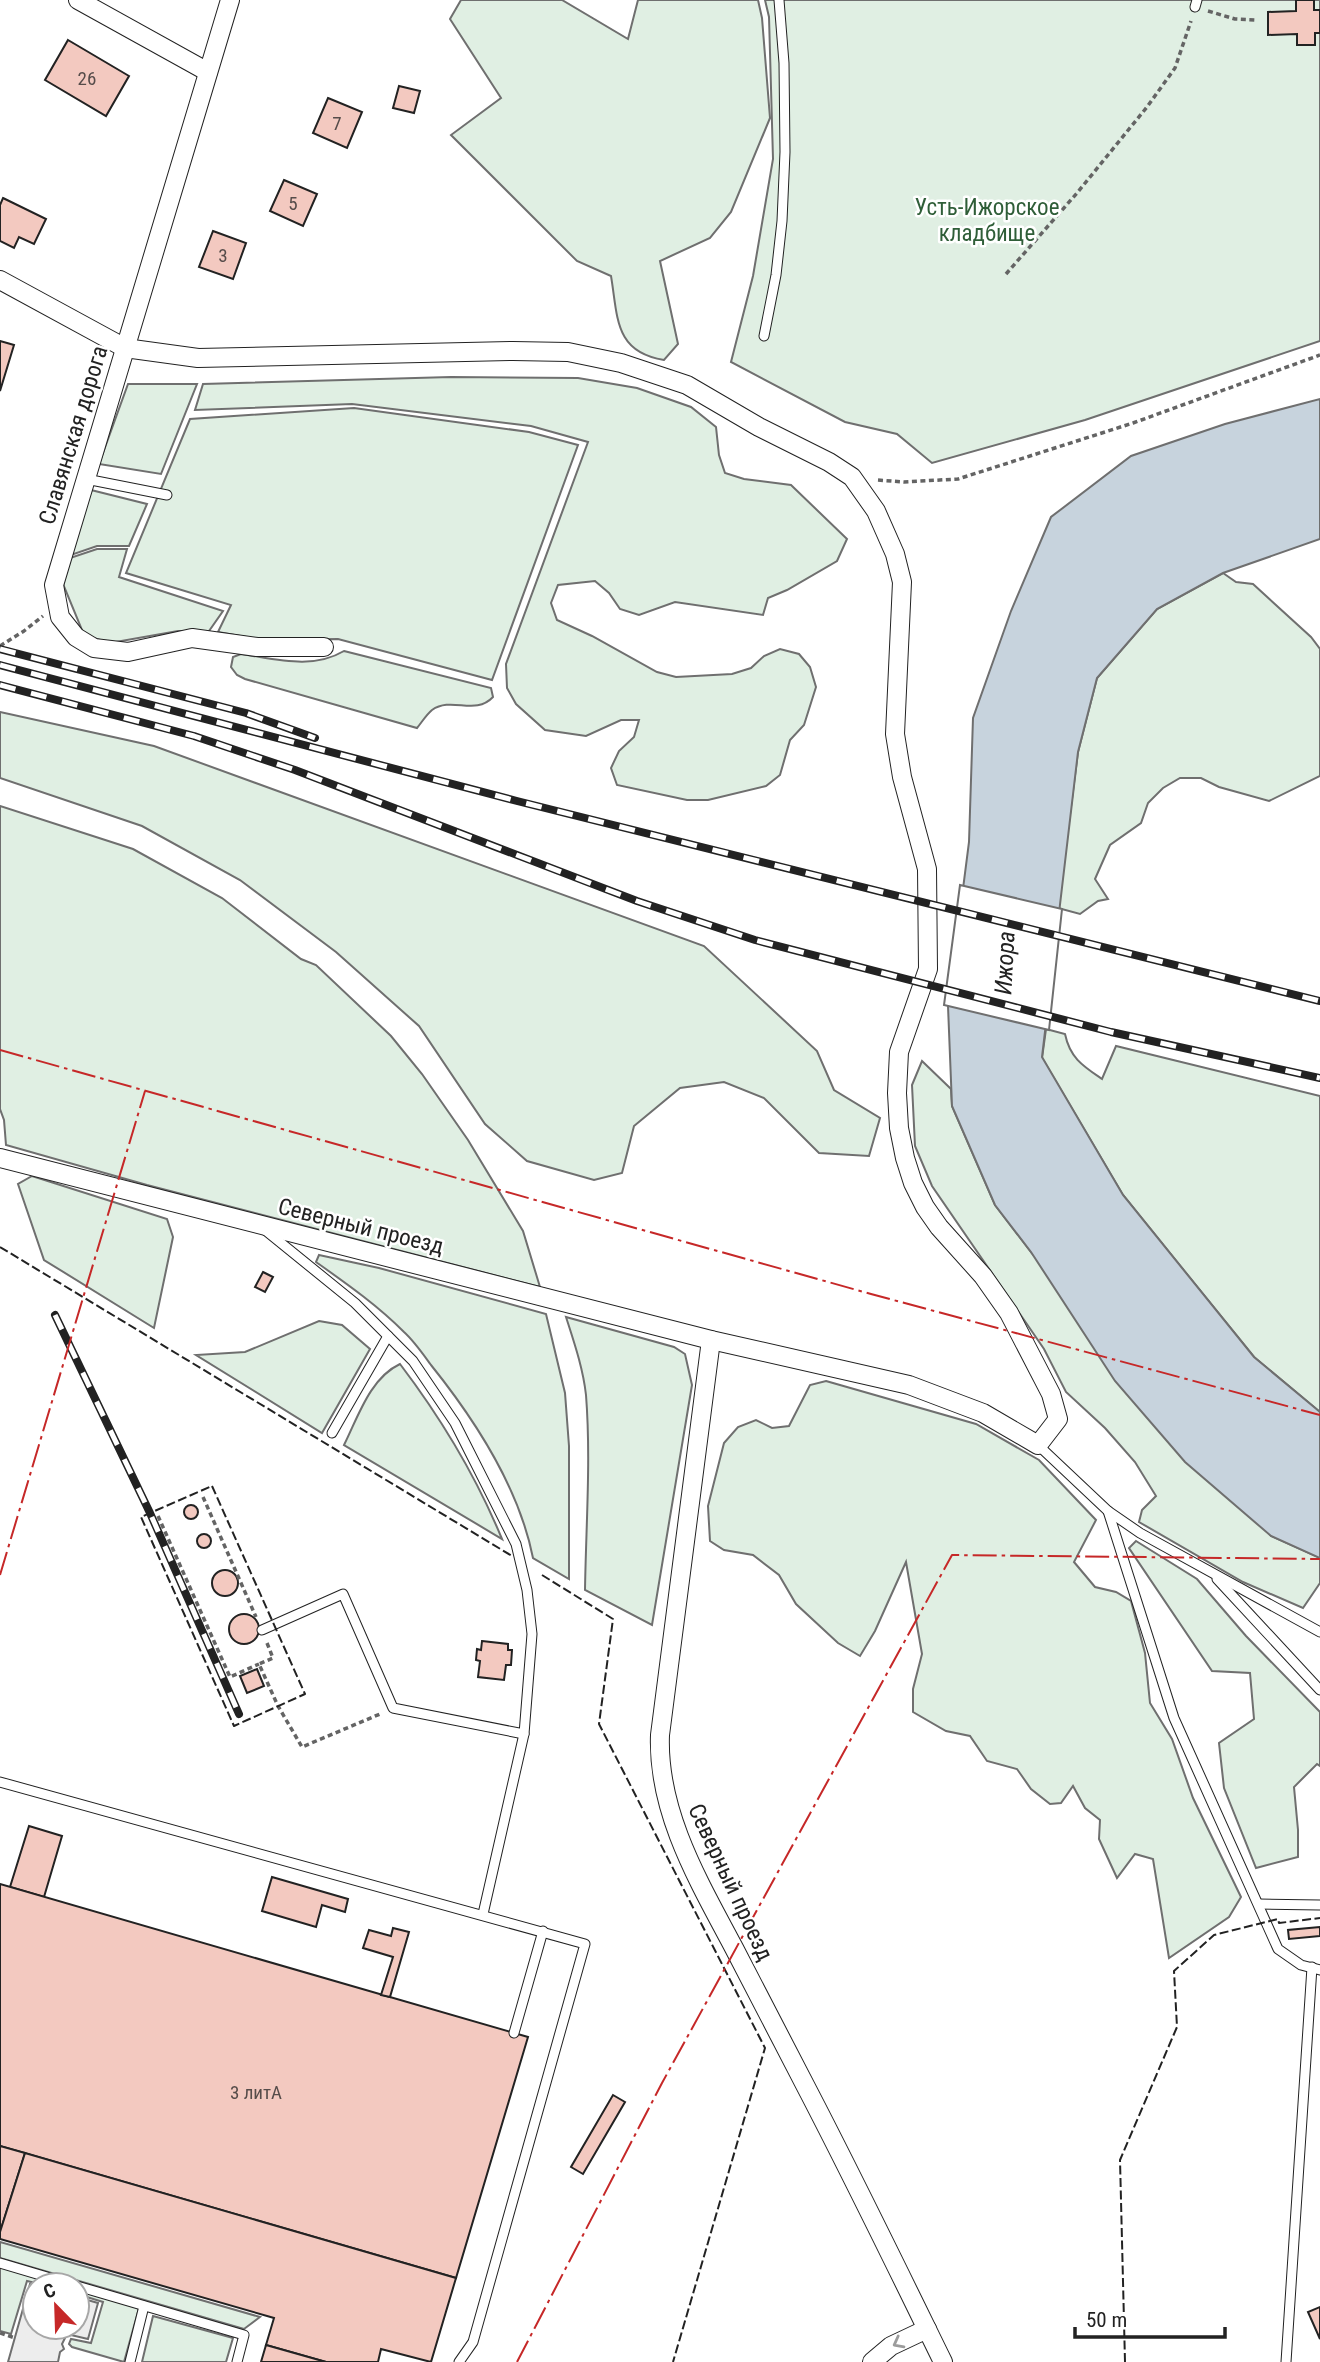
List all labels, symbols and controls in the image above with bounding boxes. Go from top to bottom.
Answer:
house number: 26 [78,67,96,90]
house number: 7 [332,112,342,135]
house number: 5 [288,192,298,215]
park label: Усть-Ижорское кладбище [915,194,1059,247]
house number: 3 [218,244,228,267]
street label: Славянская дорога [33,342,114,528]
water label: Ижора [989,930,1021,996]
street label: Северный проезд [275,1193,447,1260]
street label: Северный проезд [682,1800,779,1965]
house number: 3 литА [230,2081,282,2104]
north arrow [21,2271,91,2341]
text: С [40,2278,59,2304]
scale bar [1075,2296,1226,2340]
text: 50 m [1086,2308,1127,2332]
one-way arrow [893,2335,905,2349]

